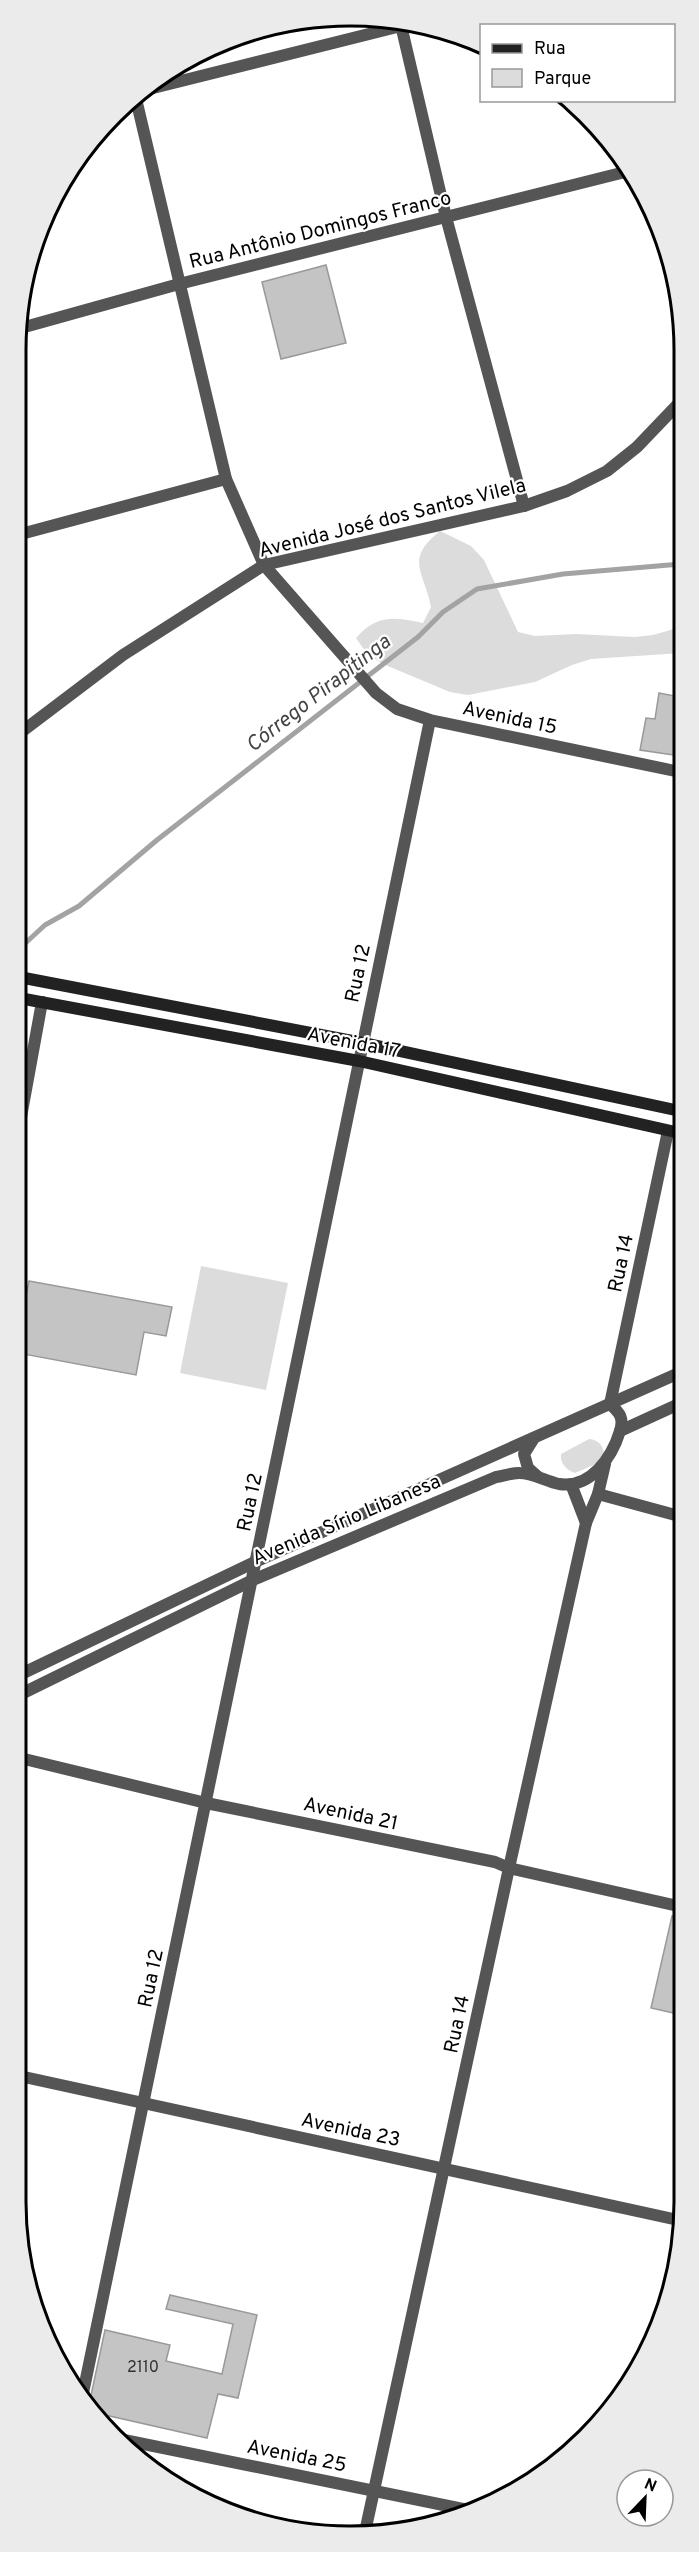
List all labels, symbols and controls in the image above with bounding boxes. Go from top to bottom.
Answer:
legend [480,24,675,102]
text: Rua [534,38,565,61]
text: Parque [534,68,591,91]
street label: Rua Antônio Domingos Franco [187,186,454,276]
street label: Avenida José dos Santos Vilela [256,473,529,565]
water label: Córrego Pirapitinga [241,629,397,759]
street label: Avenida 15 [460,696,559,742]
street label: Rua 12 [340,942,378,1005]
street label: Avenida 17 [305,1022,402,1066]
street label: Rua 14 [603,1232,641,1295]
street label: Avenida Sírio Libanesa [248,1469,445,1572]
street label: Rua 12 [232,1471,270,1534]
street label: Avenida 21 [301,1792,400,1838]
street label: Rua 12 [133,1947,171,2010]
street label: Rua 14 [439,1993,477,2056]
street label: Avenida 23 [299,2108,403,2154]
house number: 2110 [127,2358,159,2378]
street label: Avenida 25 [244,2435,349,2479]
north arrow [615,2468,675,2528]
text: N [641,2475,659,2497]

